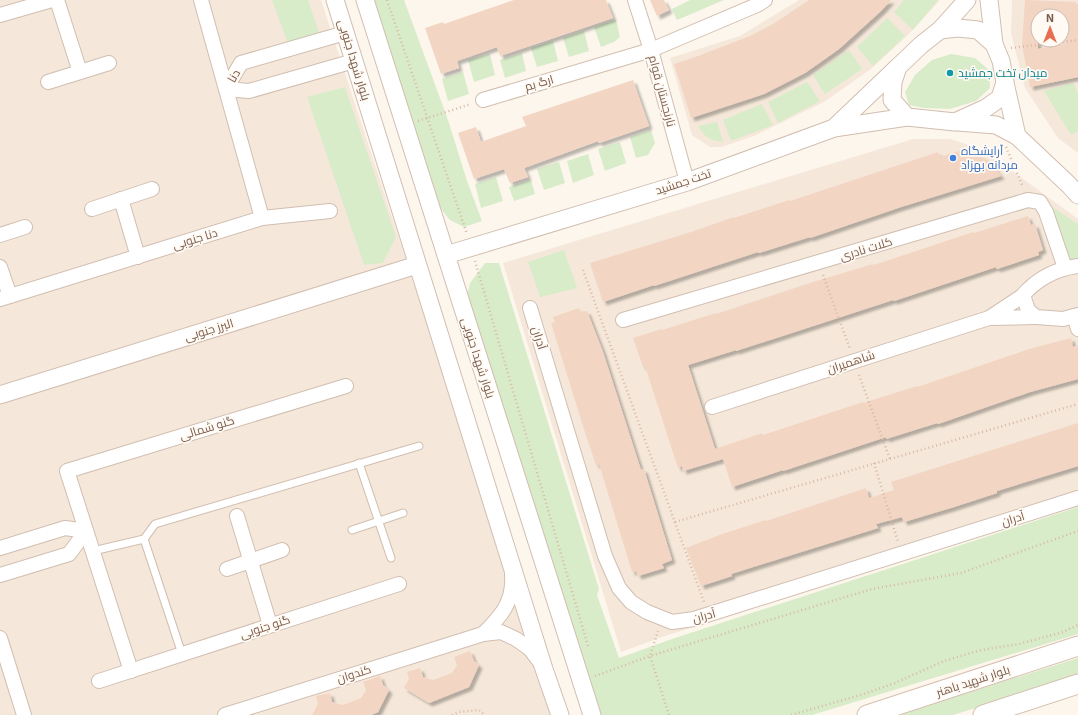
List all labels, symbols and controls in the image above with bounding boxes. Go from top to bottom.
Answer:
north arrow [1030,8,1070,48]
text: N [1046,11,1054,24]
street label: بلوار شهدا جنوبی [335,17,374,102]
street label: نارنجستان قوام [645,53,679,129]
place label: میدان تخت جمشید [958,65,1048,80]
street label: دنا [224,66,242,84]
marker: میدان تخت جمشید [945,68,955,78]
street label: ارگ بم [523,71,555,95]
place label: آرایشگاه مردانه بهزاد [961,143,1018,172]
marker: آرایشگاه مردانه بهزاد [948,153,958,163]
street label: تخت جمشید [653,165,713,198]
street label: دنا جنوبی [171,225,219,252]
street label: کلات نادری [838,233,894,264]
street label: البرز جنوبی [183,315,235,344]
street label: بلوار شهدا جنوبی [458,316,499,400]
street label: آدران [529,324,550,352]
street label: شاهمیران [825,347,877,376]
street label: گنو شمالی [178,412,236,443]
street label: آدران [999,508,1027,529]
street label: آدران [691,605,718,626]
street label: گنو جنوبی [238,611,292,642]
street label: کندوان [335,661,373,686]
street label: بلوار شهید باهنر [933,662,1012,700]

